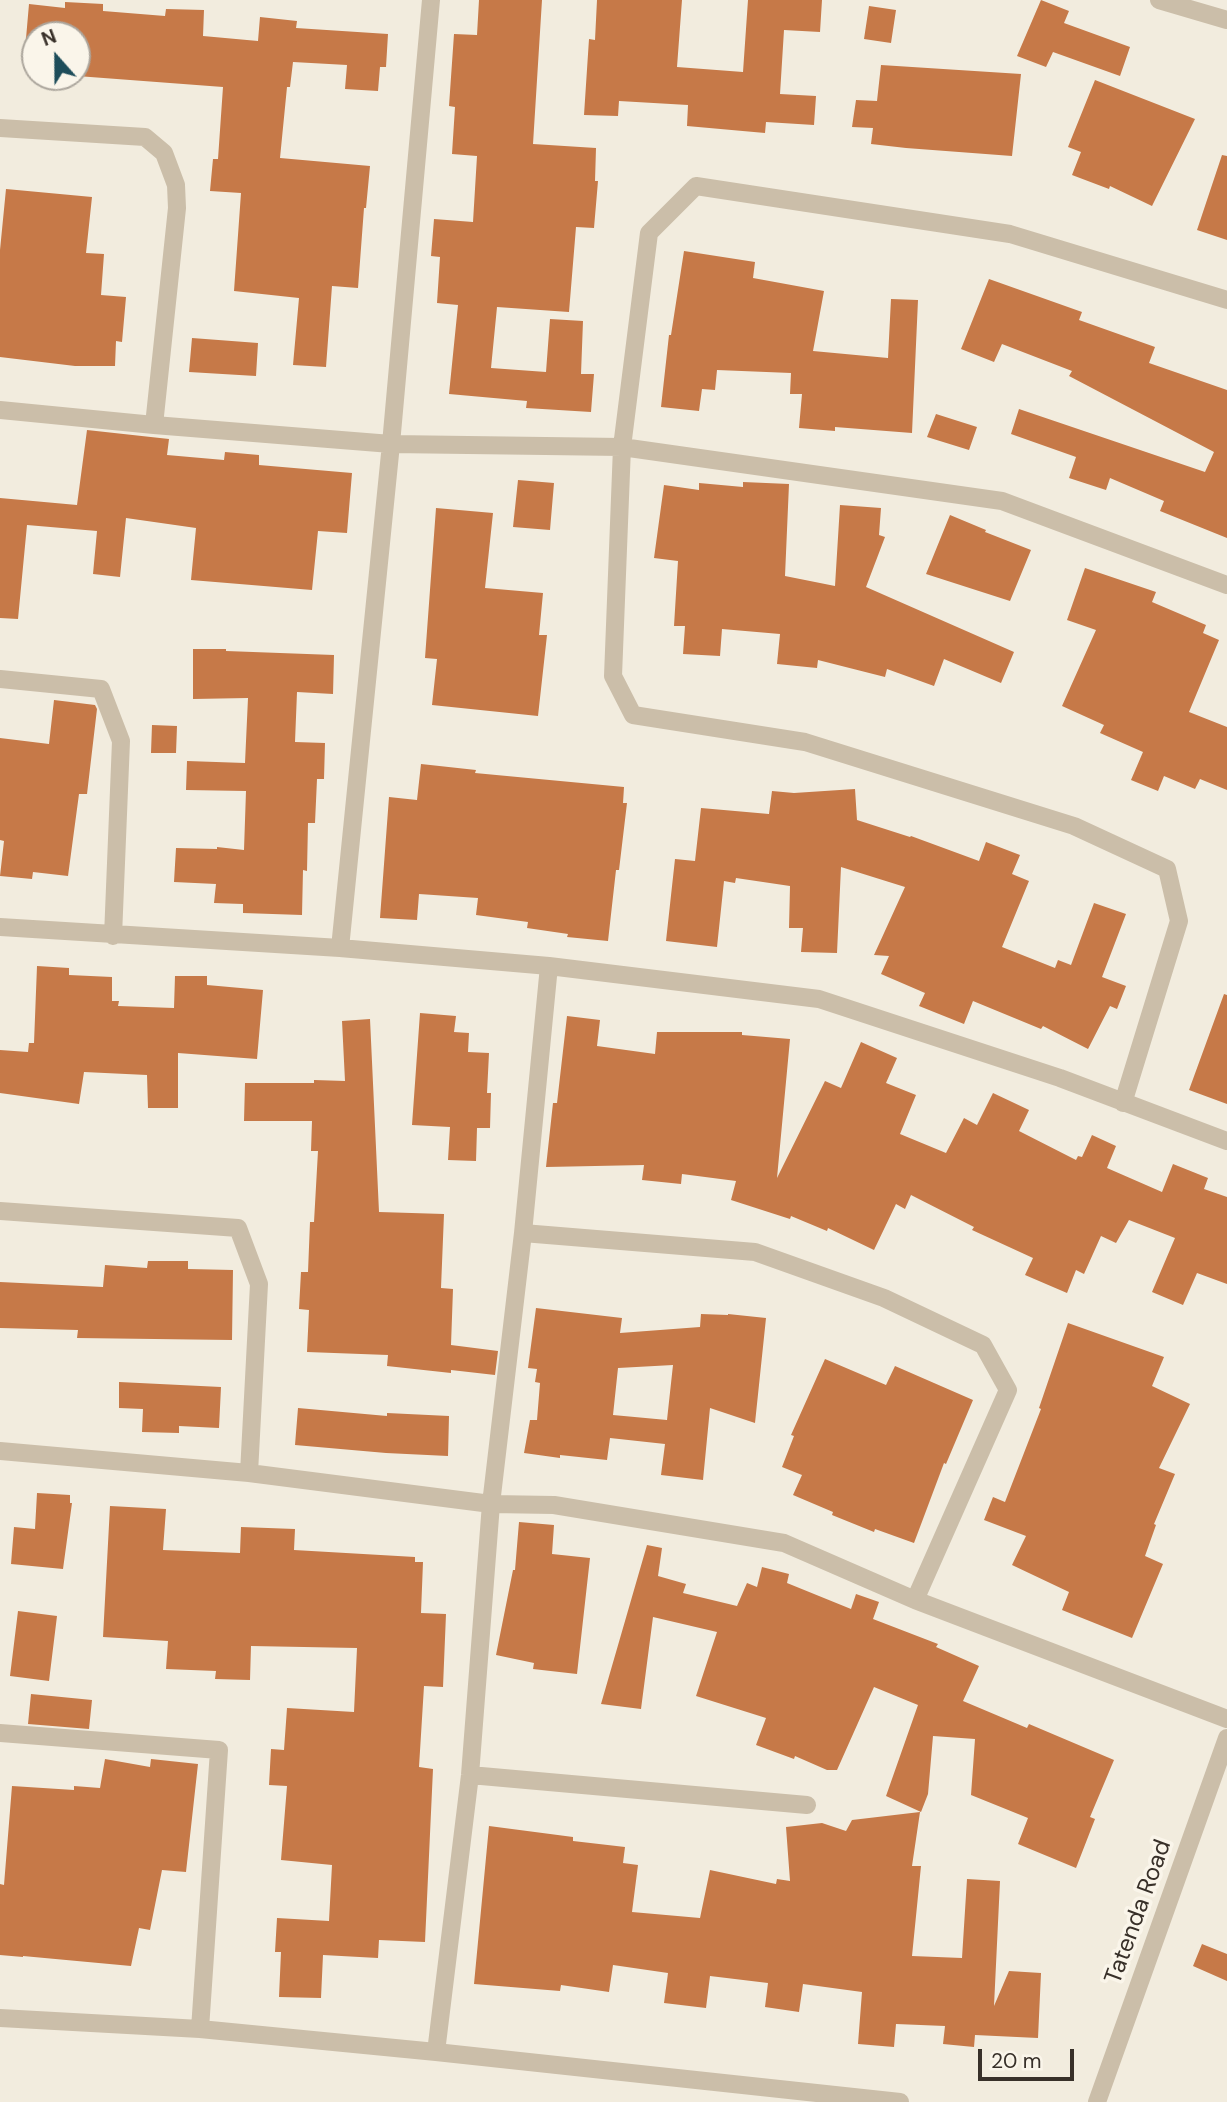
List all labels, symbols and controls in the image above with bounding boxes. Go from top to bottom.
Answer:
north arrow [21,21,91,91]
text: N [38,24,60,52]
street label: Tatenda Road [1100,1836,1178,1988]
scale bar [982,2036,1078,2080]
text: 20 m [991,2047,1042,2075]

